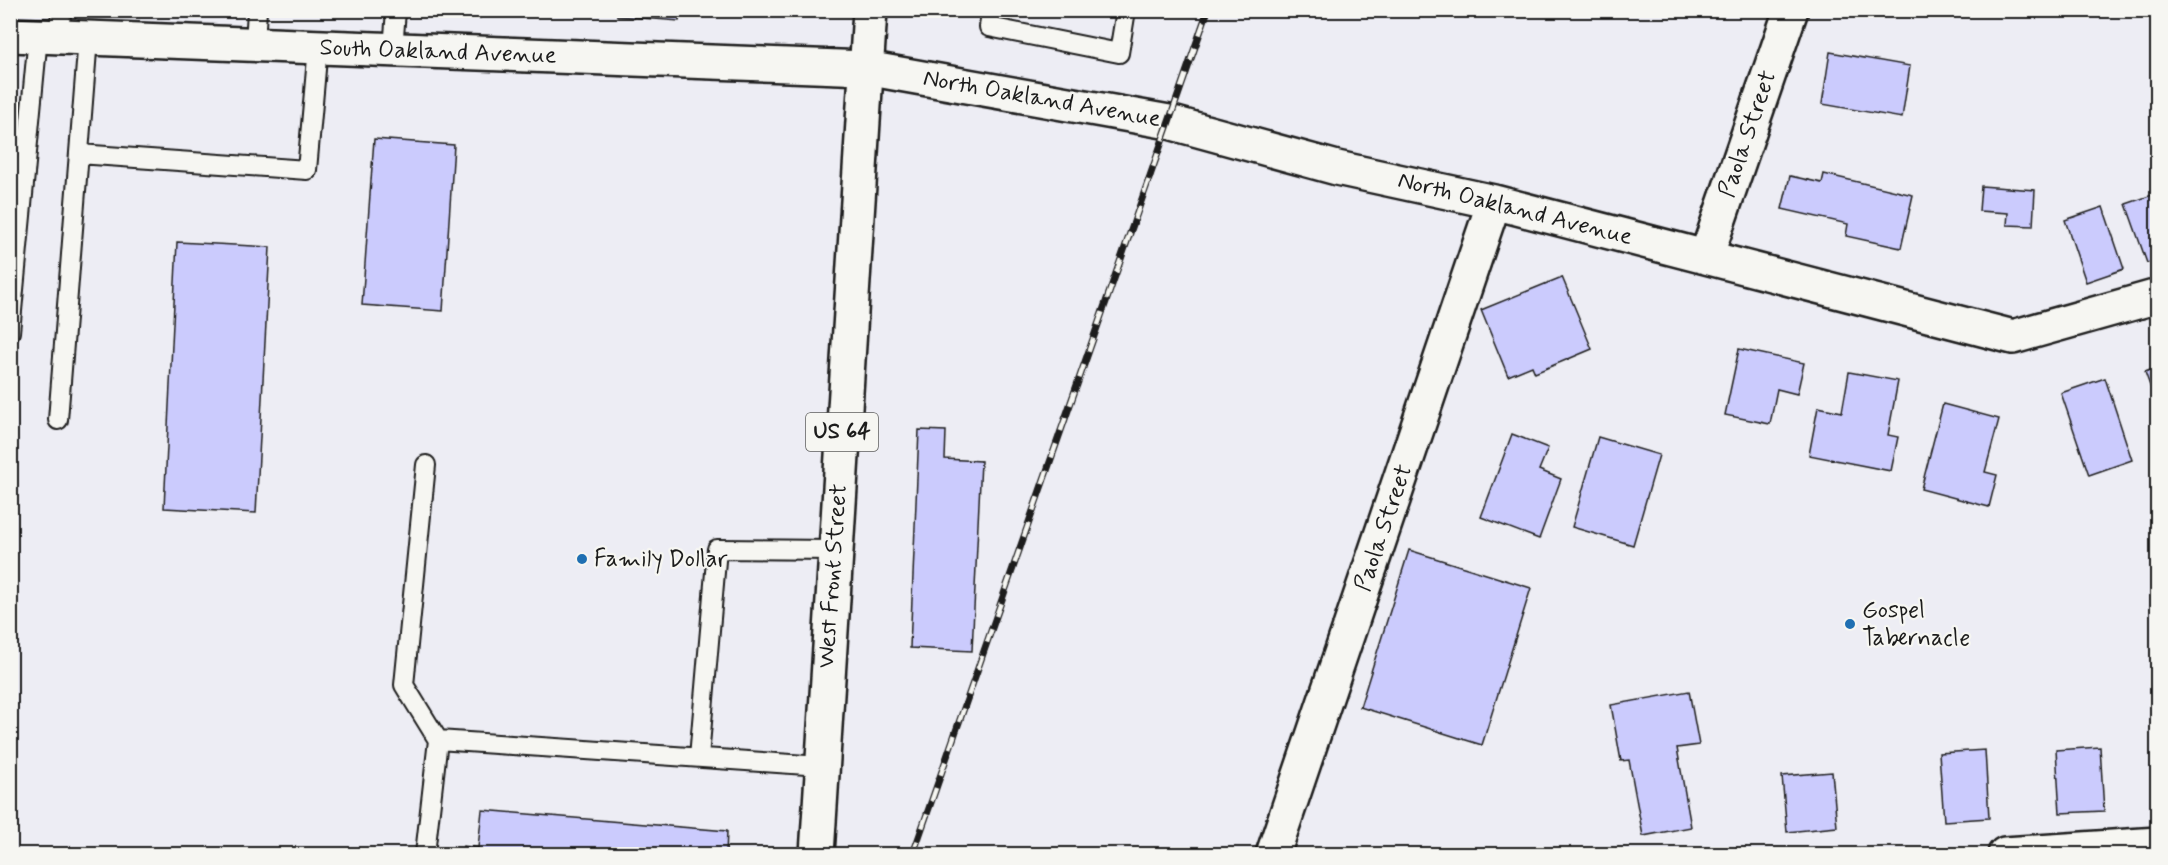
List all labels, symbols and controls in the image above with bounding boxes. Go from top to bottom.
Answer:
street label: South Oakland Avenue [319,32,557,72]
street label: North Oakland Avenue [921,63,1163,135]
street label: Paola Street [1712,66,1784,202]
street label: North Oakland Avenue [1394,165,1636,253]
road number: US 64 [806,413,878,451]
street label: Paola Street [1348,460,1420,596]
street label: West Front Street [811,483,855,669]
place label: Family Dollar [594,544,728,575]
marker: Family Dollar [575,552,589,566]
place label: Gospel Tabernacle [1862,595,1970,654]
marker: Gospel Tabernacle [1843,617,1857,631]

